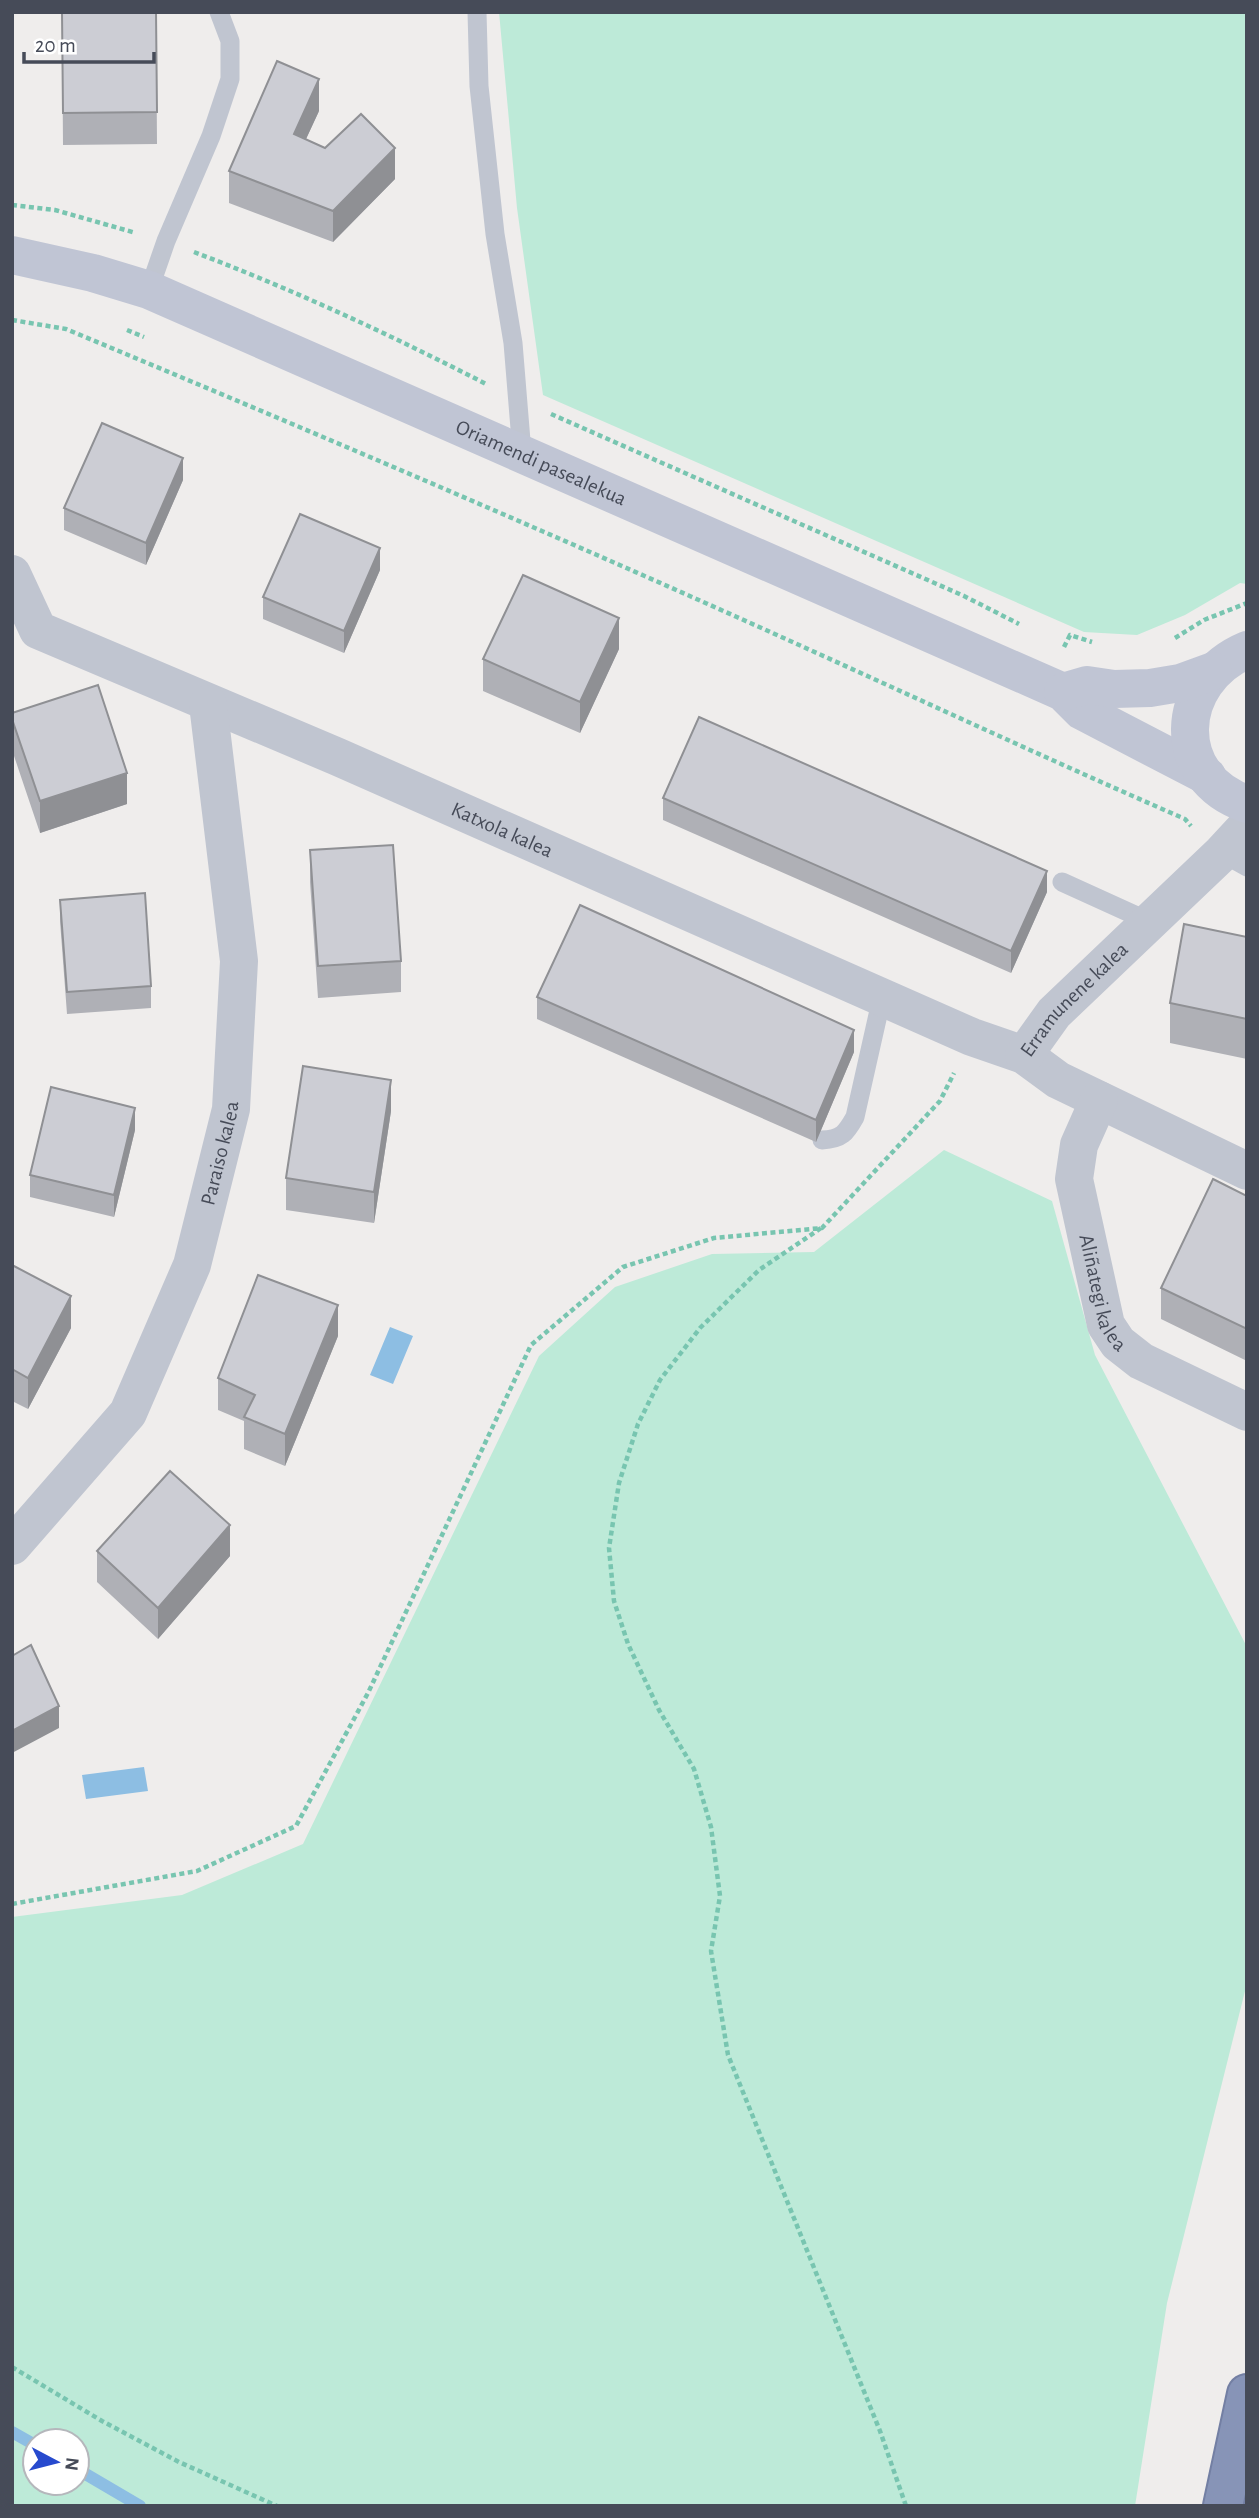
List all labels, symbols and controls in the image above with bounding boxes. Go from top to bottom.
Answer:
scale bar [24,21,154,65]
text: 20 m [35,35,76,56]
street label: Oriamendi pasealekua [453,416,630,510]
street label: Katxola kalea [448,798,556,862]
street label: Erramunene kalea [1016,938,1132,1061]
street label: Paraiso kalea [197,1101,242,1207]
street label: Aliñategi kalea [1075,1232,1130,1356]
north arrow [21,2427,91,2497]
text: N [61,2456,82,2472]

